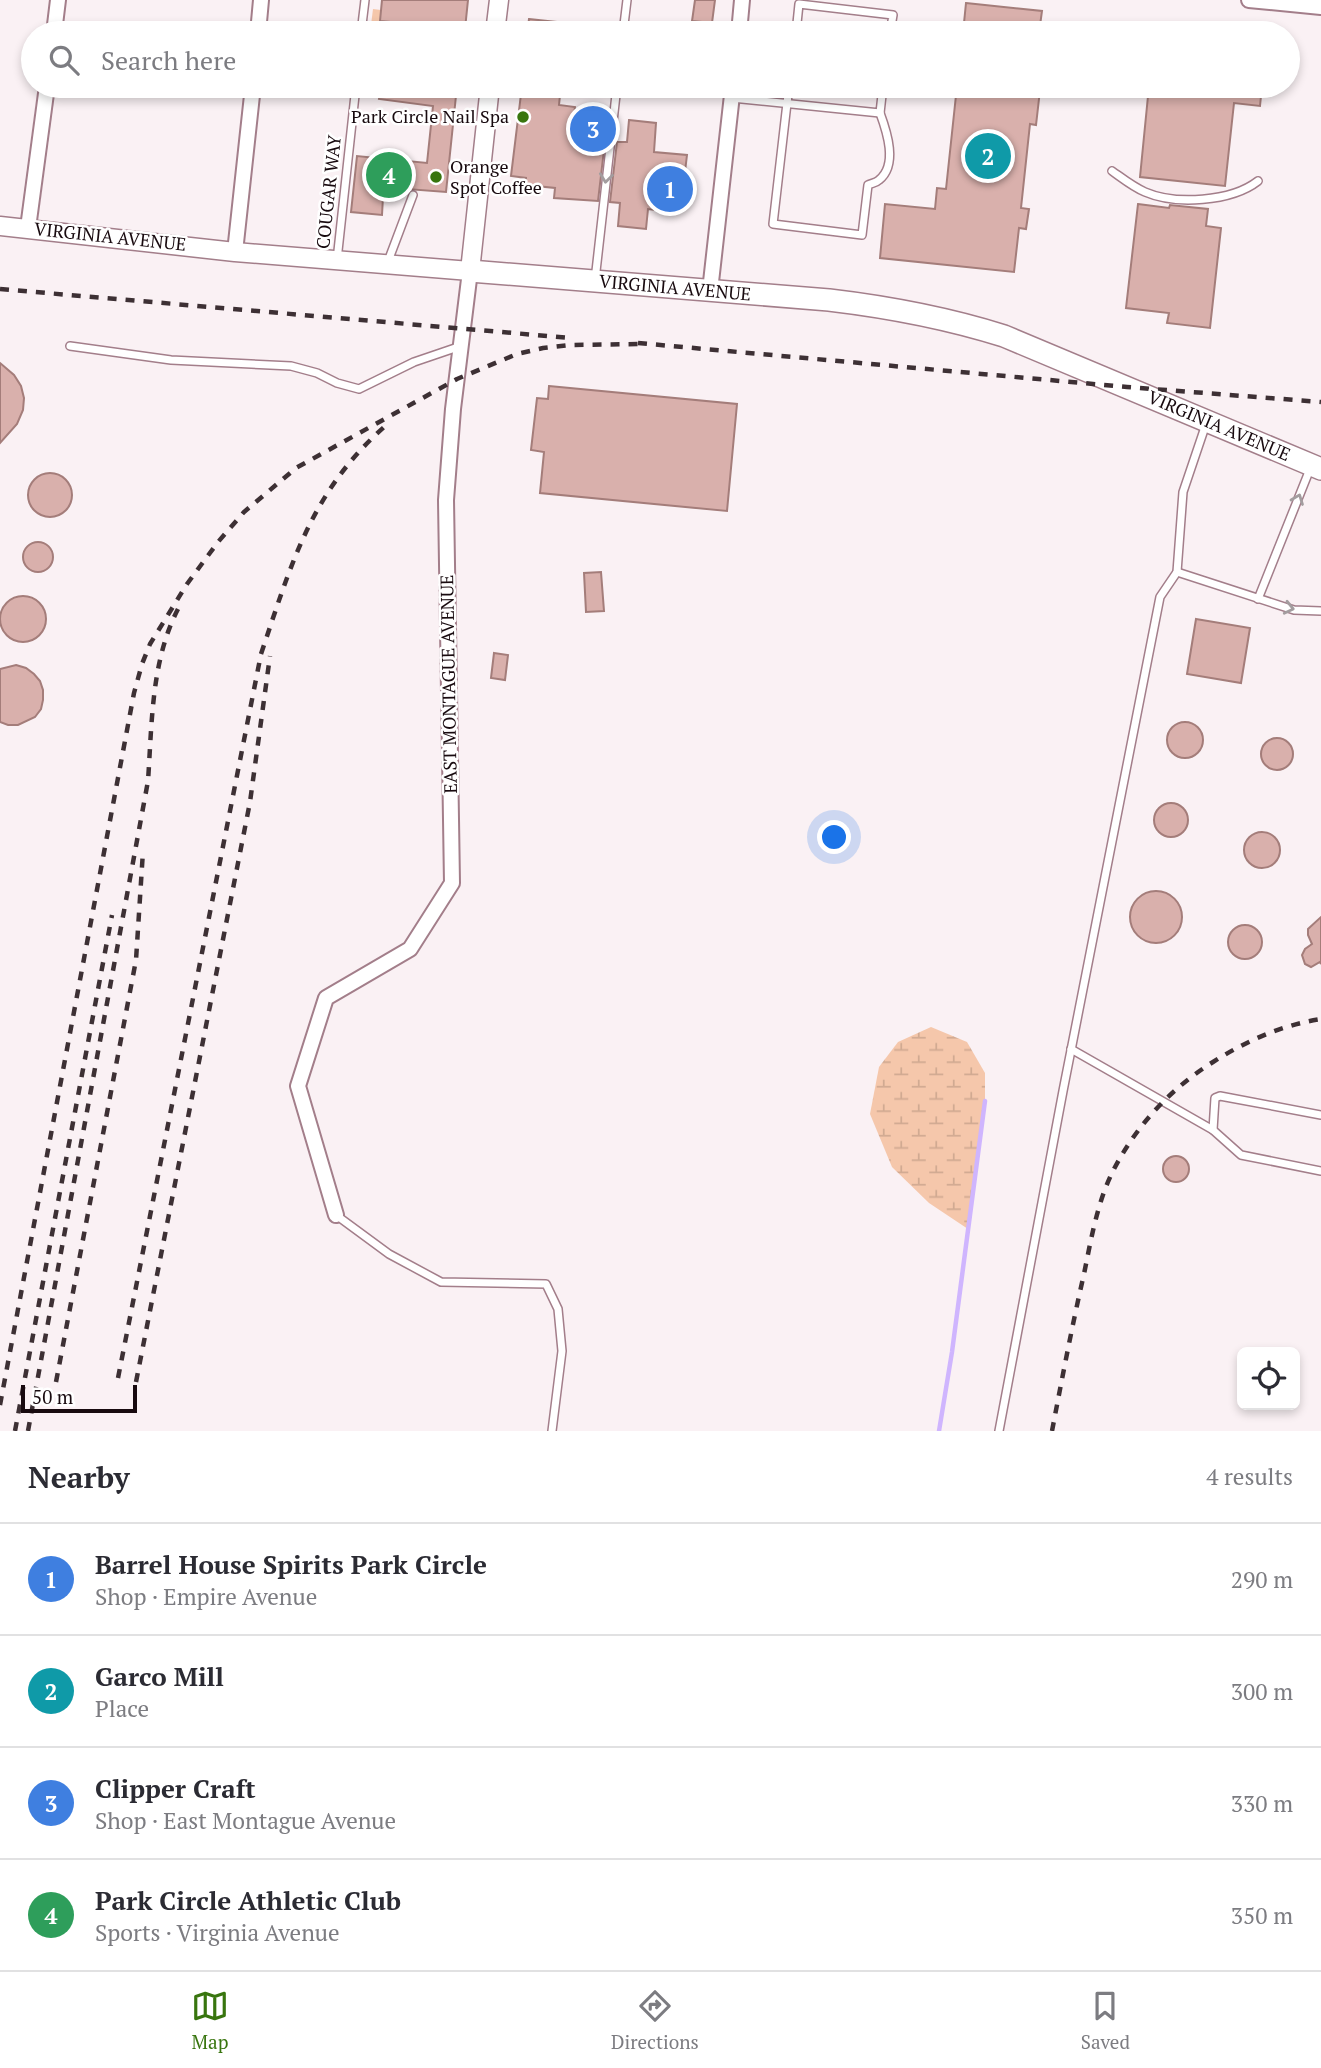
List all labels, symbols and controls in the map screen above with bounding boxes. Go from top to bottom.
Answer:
search box [21,21,1300,98]
icon: search [45,41,83,79]
text: Search here [101,43,236,77]
pin: 3 [570,103,616,155]
place label: Park Circle Nail Spa [351,104,509,128]
marker: Park Circle Nail Spa [515,109,531,125]
pin: 2 [965,130,1011,182]
street label: COUGAR WAY [310,133,346,250]
pin: 4 [366,149,412,201]
place label: Orange Spot Coffee [450,154,542,199]
pin: 1 [647,163,693,215]
marker: Orange Spot Coffee [428,169,444,185]
one-way arrow [599,172,614,184]
street label: VIRGINIA AVENUE [33,216,187,256]
street label: VIRGINIA AVENUE [598,268,752,306]
street label: VIRGINIA AVENUE [1144,384,1294,466]
one-way arrow [1290,494,1304,506]
street label: EAST MONTAGUE AVENUE [434,574,462,794]
one-way arrow [1282,599,1294,614]
your location [817,820,851,854]
map controls [1237,1347,1300,1410]
button: locate [1237,1347,1300,1410]
scale bar [21,1382,136,1414]
text: 50 m [32,1384,73,1409]
text: Nearby [28,1457,130,1497]
text: 4 results [1206,1461,1293,1492]
text: Barrel House Spirits Park Circle [95,1547,487,1581]
text: 1 [45,1564,58,1595]
text: 290 m [1231,1564,1293,1595]
text: Shop · Empire Avenue [95,1581,317,1612]
text: Garco Mill [95,1659,224,1693]
text: 2 [45,1676,58,1707]
text: 300 m [1231,1676,1293,1707]
text: Place [95,1693,149,1724]
text: Clipper Craft [95,1771,256,1805]
text: 3 [45,1788,58,1819]
text: 330 m [1231,1788,1293,1819]
text: Shop · East Montague Avenue [95,1805,396,1836]
text: Park Circle Athletic Club [95,1883,401,1917]
text: 4 [45,1900,58,1931]
text: 350 m [1231,1900,1293,1931]
text: Sports · Virginia Avenue [95,1917,340,1948]
tab: Map [191,1987,229,2054]
tab: Directions [611,1987,699,2054]
tab: Saved [1081,1987,1130,2054]

